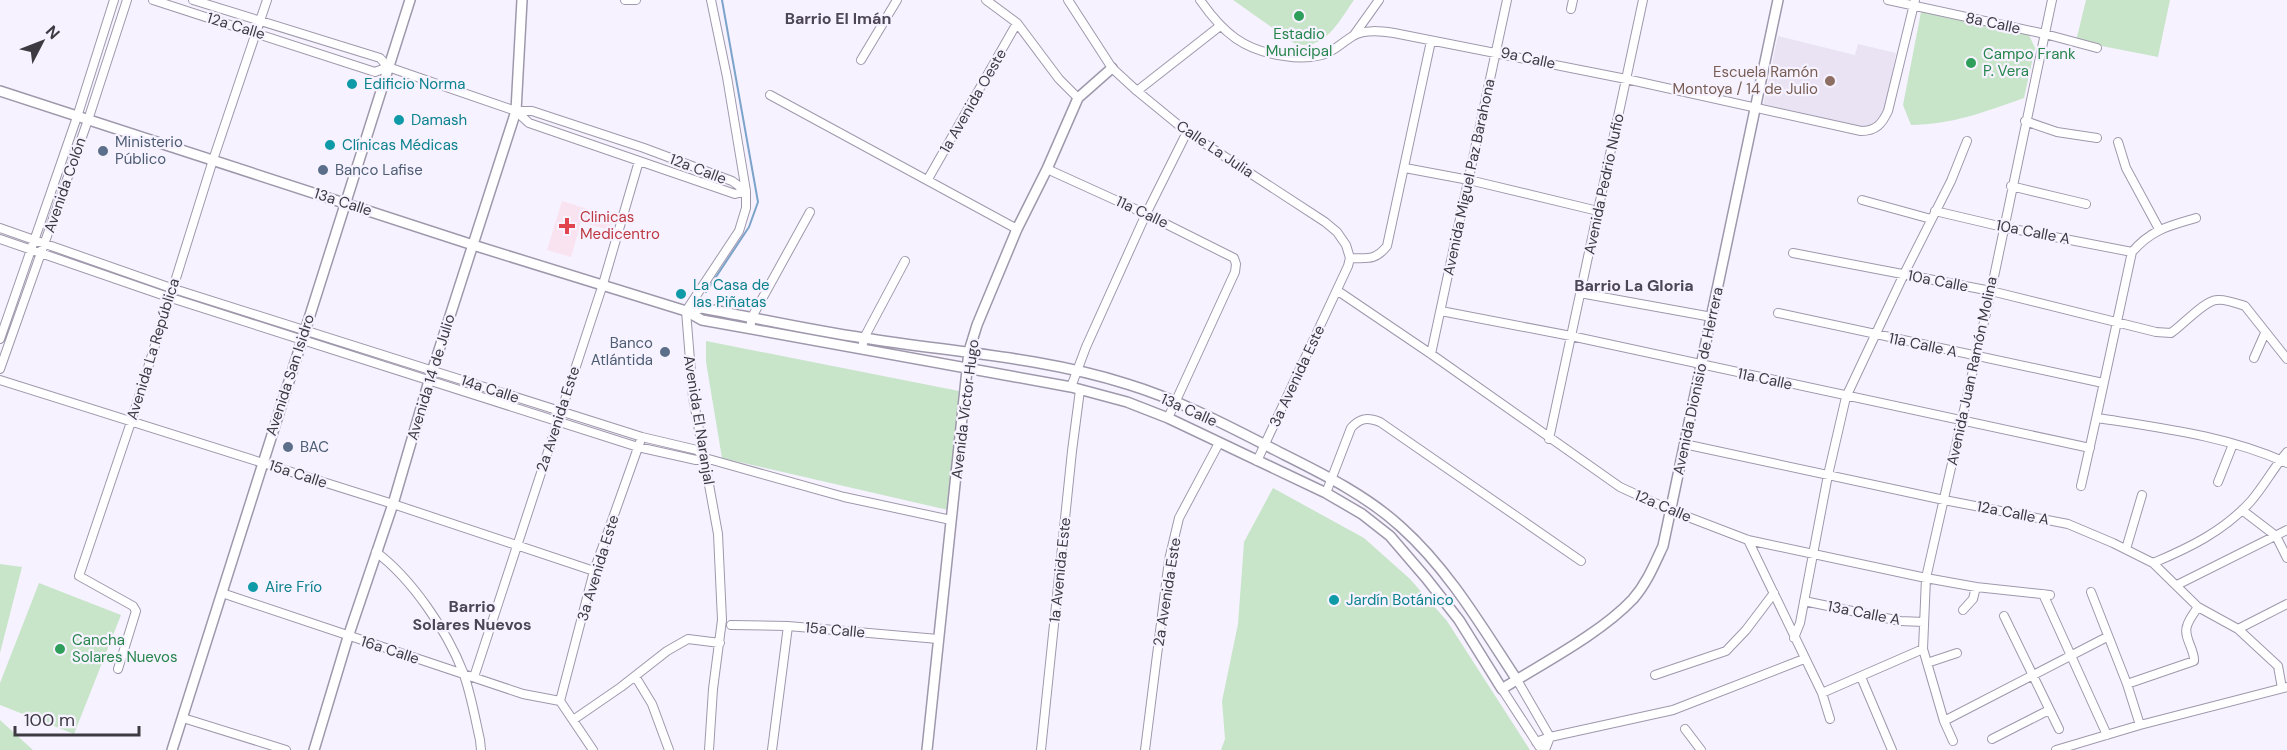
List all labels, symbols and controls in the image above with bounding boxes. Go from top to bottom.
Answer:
street label: 8a Calle [1964,7,2022,39]
street label: 12a Calle [205,8,267,44]
district label: Barrio El Imán [785,8,891,29]
marker: Estadio Municipal [1292,9,1306,23]
north arrow [12,12,72,72]
text: N [41,21,64,44]
place label: Estadio Municipal [1266,24,1332,61]
street label: 9a Calle [1499,42,1557,74]
place label: Campo Frank P. Vera [1983,44,2076,81]
street label: 1a Avenida Oeste [935,45,1011,157]
marker: Campo Frank P. Vera [1964,56,1978,70]
place label: Escuela Ramón Montoya / 14 de Julio [1672,62,1818,99]
place label: Edificio Norma [364,74,465,94]
marker: Escuela Ramón Montoya / 14 de Julio [1823,74,1837,88]
marker: Edificio Norma [345,77,359,91]
street label: Avenida Miguel Paz Barahona [1438,77,1500,277]
place label: Damash [411,110,467,130]
street label: Avenida Pedrio Nufio [1579,112,1629,256]
marker: Damash [392,113,406,127]
street label: Calle La Julia [1172,116,1258,182]
place label: Ministerio Público [115,132,183,169]
street label: Avenida Colón [39,135,91,235]
place label: Clínicas Médicas [342,135,458,155]
marker: Clínicas Médicas [323,138,337,152]
marker: Ministerio Público [96,144,110,158]
street label: 12a Calle [667,149,729,189]
place label: Banco Lafise [335,160,423,180]
marker: Banco Lafise [316,163,330,177]
street label: 13a Calle [311,183,375,221]
street label: 11a Calle [1113,191,1171,233]
place label: Clinicas Medicentro [580,207,660,244]
street label: 10a Calle A [1994,215,2072,249]
marker: Clinicas Medicentro [558,217,576,235]
street label: 10a Calle [1906,265,1970,297]
place label: La Casa de las Piñatas [693,275,770,312]
district label: Barrio La Gloria [1574,275,1694,296]
street label: Avenida Juan Ramón Molina [1942,275,2002,467]
street label: Avenida La República [122,276,184,422]
street label: Avenida Dionisio de Herrera [1668,285,1728,477]
marker: La Casa de las Piñatas [674,287,688,301]
street label: Avenida San Isidro [261,312,319,438]
street label: Avenida 14 de Julio [402,312,460,442]
street label: 3a Avenida Este [1265,322,1329,430]
street label: 11a Calle A [1887,328,1959,362]
place label: Banco Atlántida [591,333,653,370]
street label: Avenida Víctor Hugo [947,338,984,480]
marker: Banco Atlántida [658,345,672,359]
street label: Avenida El Naranjal [679,354,719,486]
street label: 11a Calle [1736,363,1794,395]
street label: 2a Avenida Este [532,364,584,474]
street label: 14a Calle [458,370,522,408]
street label: 13a Calle [1158,389,1220,431]
place label: BAC [300,437,329,457]
marker: BAC [281,440,295,454]
street label: 15a Calle [266,455,330,493]
street label: 12a Calle [1632,485,1694,527]
street label: 12a Calle A [1975,496,2051,530]
street label: 3a Avenida Este [572,513,624,623]
street label: 1a Avenida Este [1045,516,1075,624]
street label: 2a Avenida Este [1149,536,1185,648]
place label: Aire Frío [265,577,322,597]
marker: Aire Frío [246,580,260,594]
place label: Jardín Botánico [1346,590,1454,610]
marker: Jardín Botánico [1327,593,1341,607]
district label: Barrio Solares Nuevos [412,596,532,635]
street label: 13a Calle A [1826,596,1902,630]
street label: 15a Calle [804,617,866,643]
place label: Cancha Solares Nuevos [72,630,178,667]
street label: 16a Calle [358,631,422,669]
marker: Cancha Solares Nuevos [53,642,67,656]
scale bar [15,699,140,737]
text: 100 m [24,708,75,732]

